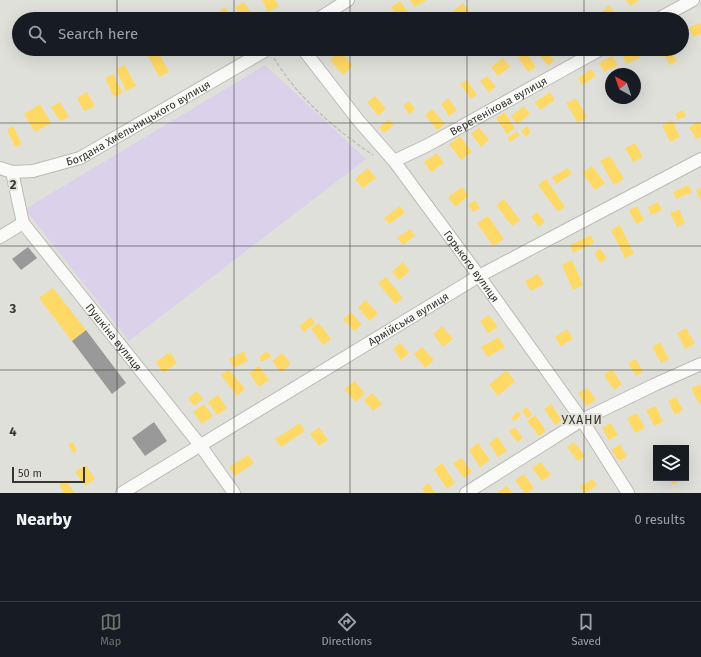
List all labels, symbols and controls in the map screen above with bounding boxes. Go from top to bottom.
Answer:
search box [12,12,689,56]
icon: search [26,23,48,45]
text: Search here [58,25,138,43]
north arrow [605,68,641,104]
street label: Веретенікова вулиця [447,74,549,138]
street label: Богдана Хмельницького вулиця [64,77,213,168]
text: 2 [10,177,17,192]
street label: Горького вулиця [441,228,502,305]
street label: Армійська вулиця [366,289,451,348]
text: 3 [9,301,17,316]
street label: Пушкіна вулиця [83,301,145,373]
district label: УХАНИ [561,413,603,427]
text: 4 [9,424,17,439]
map controls [653,445,689,481]
button: layers [653,445,689,481]
scale bar [12,465,85,484]
text: 50 m [18,467,42,480]
text: Nearby [16,509,71,530]
text: 0 results [634,512,685,527]
tab: Map [100,611,122,648]
tab: Directions [321,611,372,648]
tab: Saved [571,611,601,648]

